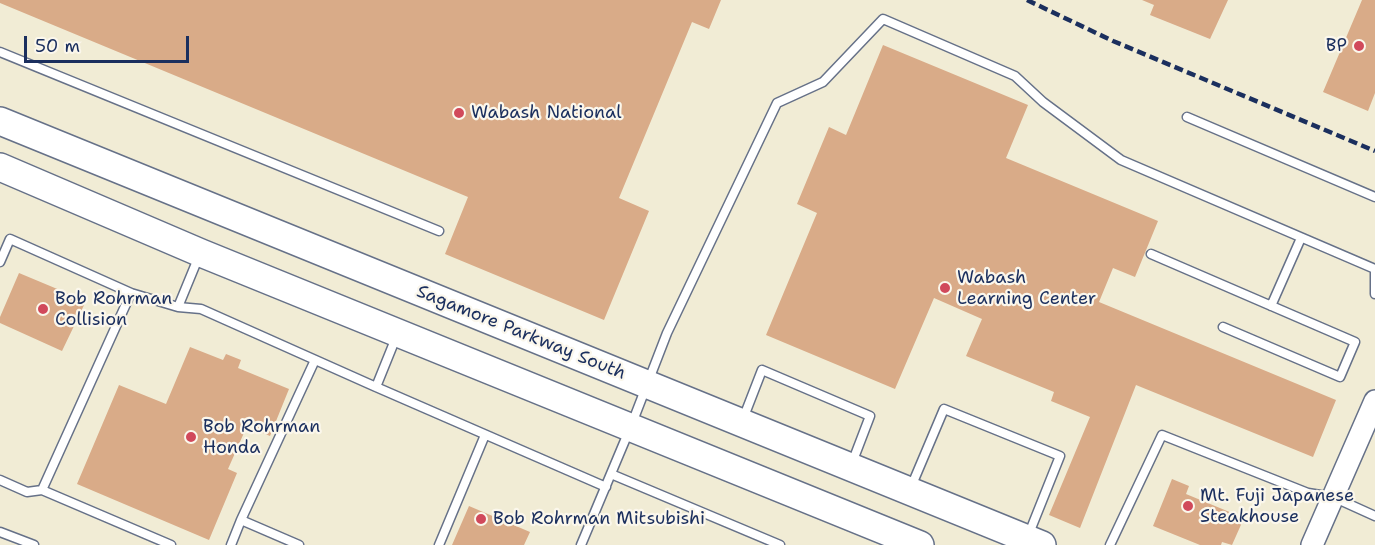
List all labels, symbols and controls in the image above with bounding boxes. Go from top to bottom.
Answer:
scale bar [27,24,192,62]
text: 50 m [35,34,80,58]
place label: BP [1326,35,1347,57]
marker: BP [1352,39,1366,53]
place label: Wabash National [471,102,622,124]
marker: Wabash National [452,106,466,120]
place label: Wabash Learning Center [957,267,1096,310]
street label: Sagamore Parkway South [413,281,629,385]
marker: Wabash Learning Center [938,281,952,295]
place label: Bob Rohrman Collision [55,288,172,330]
marker: Bob Rohrman Collision [36,302,50,316]
place label: Bob Rohrman Honda [203,416,320,458]
marker: Bob Rohrman Honda [184,430,198,444]
place label: Mt. Fuji Japanese Steakhouse [1200,485,1354,528]
marker: Mt. Fuji Japanese Steakhouse [1181,499,1195,513]
place label: Bob Rohrman Mitsubishi [493,508,705,530]
marker: Bob Rohrman Mitsubishi [474,512,488,526]

